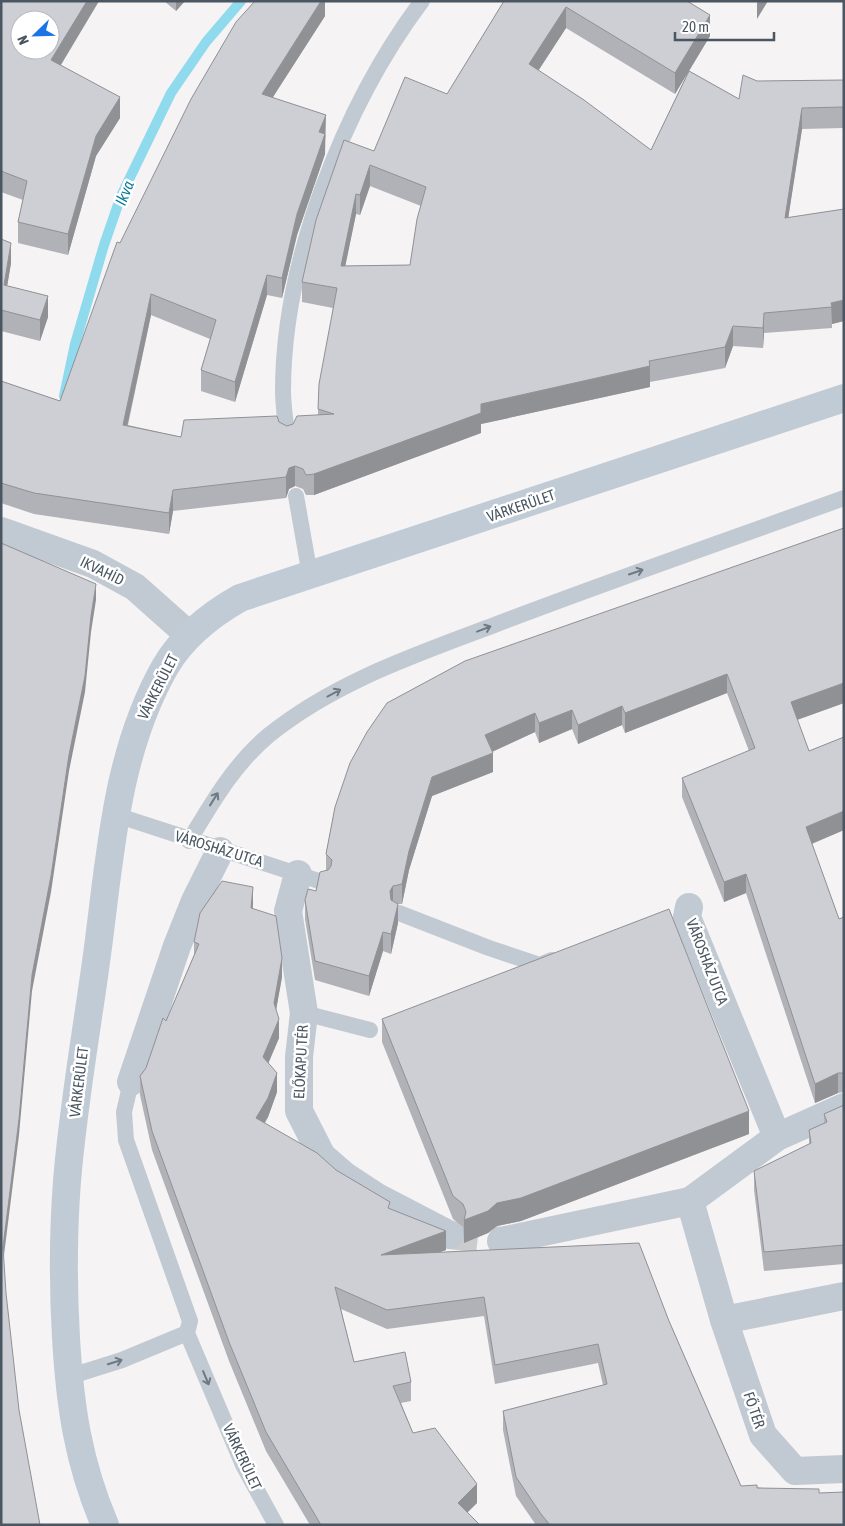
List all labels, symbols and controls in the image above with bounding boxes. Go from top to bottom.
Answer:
north arrow [10,10,60,60]
scale bar [675,10,774,42]
text: 20 m [682,18,709,35]
text: N [14,33,32,47]
water label: Ikva [111,178,137,208]
street label: VÁRKERÜLET [485,486,557,525]
street label: IKVAHÍD [78,553,127,588]
one-way arrow [628,567,643,576]
one-way arrow [475,624,491,633]
street label: VÁRKERÜLET [134,651,181,722]
one-way arrow [327,687,341,697]
one-way arrow [210,793,220,807]
street label: VÁROSHÁZ UTCA [173,827,266,870]
street label: VÁROSHÁZ UTCA [683,916,732,1008]
street label: ELŐKAPU TÉR [290,1024,311,1099]
street label: VÁRKERÜLET [66,1045,91,1118]
one-way arrow [107,1357,123,1367]
one-way arrow [202,1370,212,1385]
street label: FŐ TÉR [740,1389,769,1431]
street label: VÁRKERÜLET [220,1421,265,1493]

